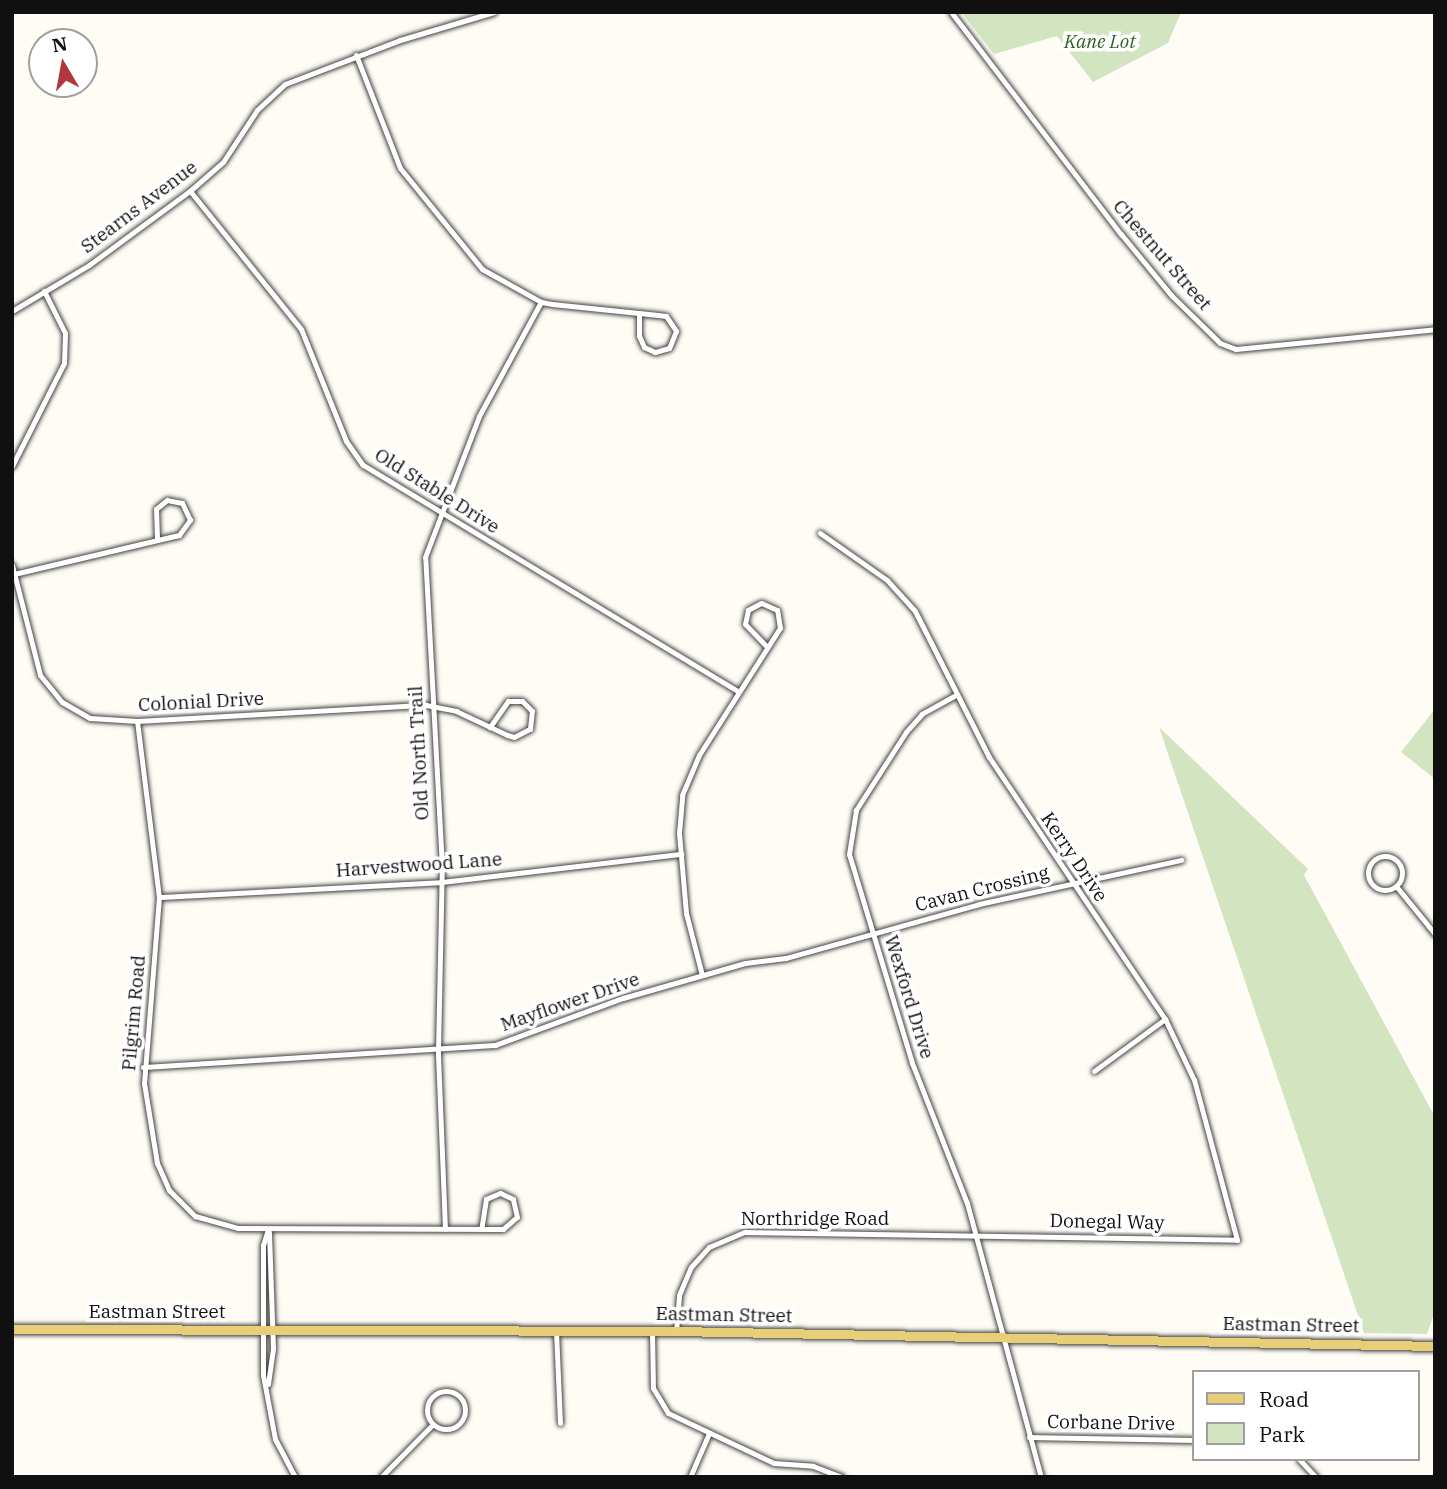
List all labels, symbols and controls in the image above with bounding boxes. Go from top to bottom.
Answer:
north arrow [28,28,98,98]
text: N [50,31,69,57]
park label: Kane Lot [1064,31,1136,53]
street label: Stearns Avenue [76,156,202,258]
street label: Chestnut Street [1108,195,1216,315]
street label: Old Stable Drive [370,443,504,539]
street label: Old North Trail [404,685,434,821]
street label: Colonial Drive [138,687,264,717]
street label: Kerry Drive [1036,808,1112,906]
street label: Harvestwood Lane [335,848,503,882]
street label: Cavan Crossing [913,861,1051,917]
street label: Wexford Drive [879,933,939,1061]
street label: Pilgrim Road [118,954,150,1072]
street label: Mayflower Drive [498,968,642,1036]
street label: Northridge Road [741,1208,889,1230]
street label: Donegal Way [1049,1210,1165,1234]
street label: Eastman Street [89,1301,225,1323]
street label: Eastman Street [655,1302,793,1328]
street label: Eastman Street [1222,1312,1360,1338]
legend [1192,1370,1419,1461]
text: Road [1259,1385,1309,1413]
street label: Corbane Drive [1047,1410,1175,1436]
text: Park [1259,1420,1305,1448]

